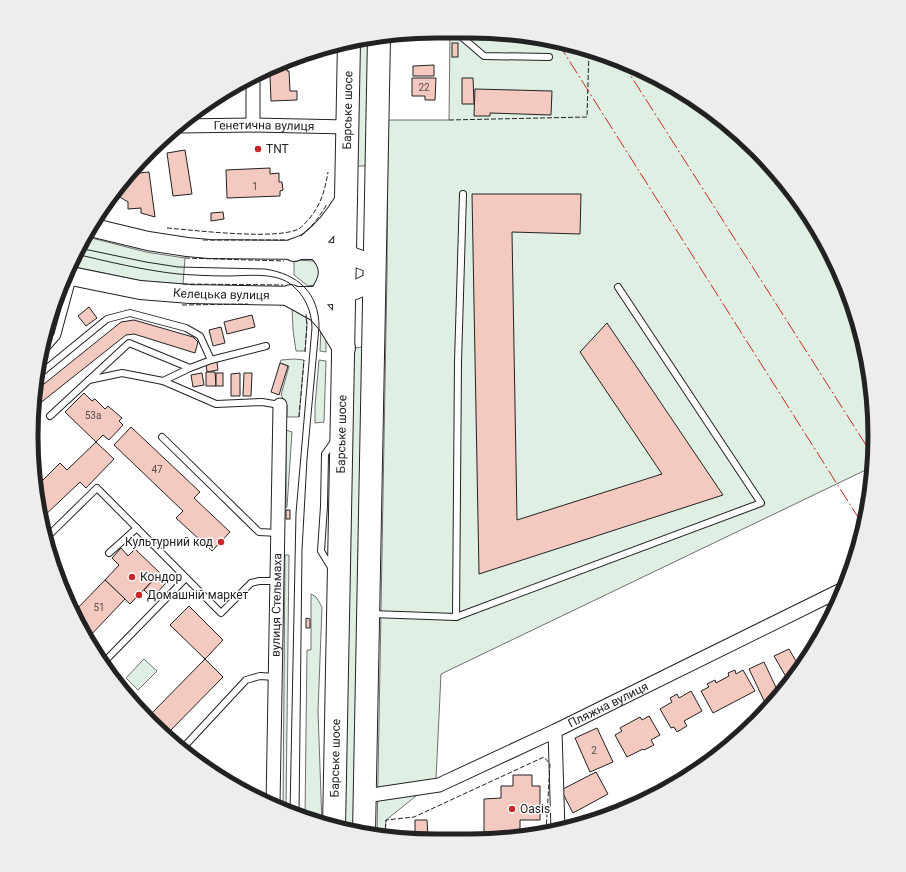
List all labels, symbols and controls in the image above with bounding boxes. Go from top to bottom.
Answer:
street label: Барське шосе [340,71,355,150]
house number: 22 [418,82,430,93]
street label: Генетична вулиця [214,118,315,133]
place label: TNT [266,142,289,156]
marker: TNT [253,144,263,154]
house number: 1 [252,181,258,192]
street label: Келецька вулиця [172,286,270,302]
street label: Барське шосе [334,395,349,474]
house number: 53а [85,410,101,421]
house number: 47 [151,464,163,475]
place label: Культурний код [125,535,213,549]
marker: Культурний код [216,537,226,547]
street label: вулиця Стельмаха [269,553,284,657]
place label: Кондор [140,570,182,584]
marker: Кондор [127,572,137,582]
place label: Домашній маркет [147,588,249,602]
marker: Домашній маркет [134,590,144,600]
house number: 51 [93,602,105,613]
street label: Пляжна вулиця [566,679,651,730]
street label: Барське шосе [328,719,343,797]
house number: 2 [591,745,597,756]
place label: Oasis [520,802,550,816]
marker: Oasis [507,804,517,814]

